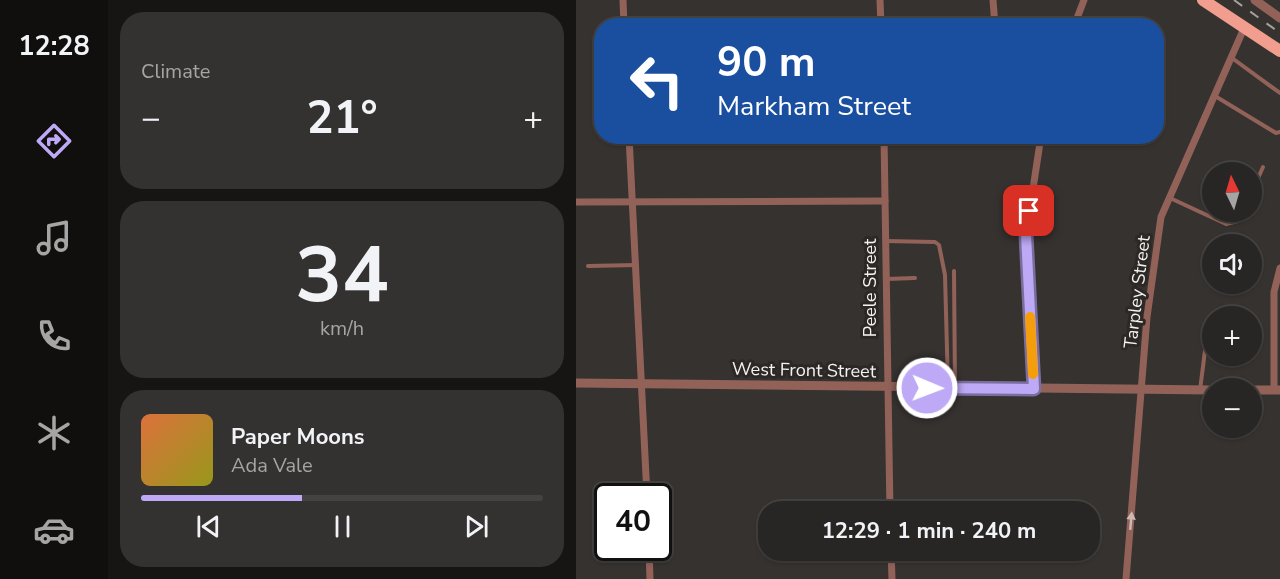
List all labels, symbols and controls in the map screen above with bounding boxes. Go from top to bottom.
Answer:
text: 12:28 [18,28,90,65]
text: 90 m [717,34,816,91]
icon: left [618,42,696,120]
text: Climate [141,58,210,85]
text: 21° [306,88,378,149]
text: Markham Street [717,88,911,125]
text: − [141,96,161,141]
text: + [523,96,543,141]
icon: directions [33,120,75,162]
north arrow [1202,162,1262,222]
map controls [1202,162,1262,438]
pin [1003,185,1054,236]
icon: arrive [1012,194,1045,227]
icon: music [33,217,75,259]
text: 34 [295,222,389,329]
street label: Tarpley Street [1118,233,1156,350]
button: sound [1202,234,1262,294]
street label: Peele Street [858,238,882,337]
button: + [1202,306,1262,366]
icon: phone [33,315,75,357]
text: km/h [320,315,364,342]
position arrow [895,356,959,420]
street label: West Front Street [732,357,877,383]
button: − [1202,378,1262,438]
icon: climate [33,412,75,454]
text: Paper Moons [231,422,365,452]
text: Ada Vale [231,452,313,479]
speed limit sign: 40 [594,483,672,561]
icon: car [33,509,75,551]
icon: previous [192,510,225,543]
icon: pause [326,510,359,543]
icon: next [460,510,493,543]
one-way arrow [1126,511,1136,530]
text: 12:29 · 1 min · 240 m [822,516,1036,546]

